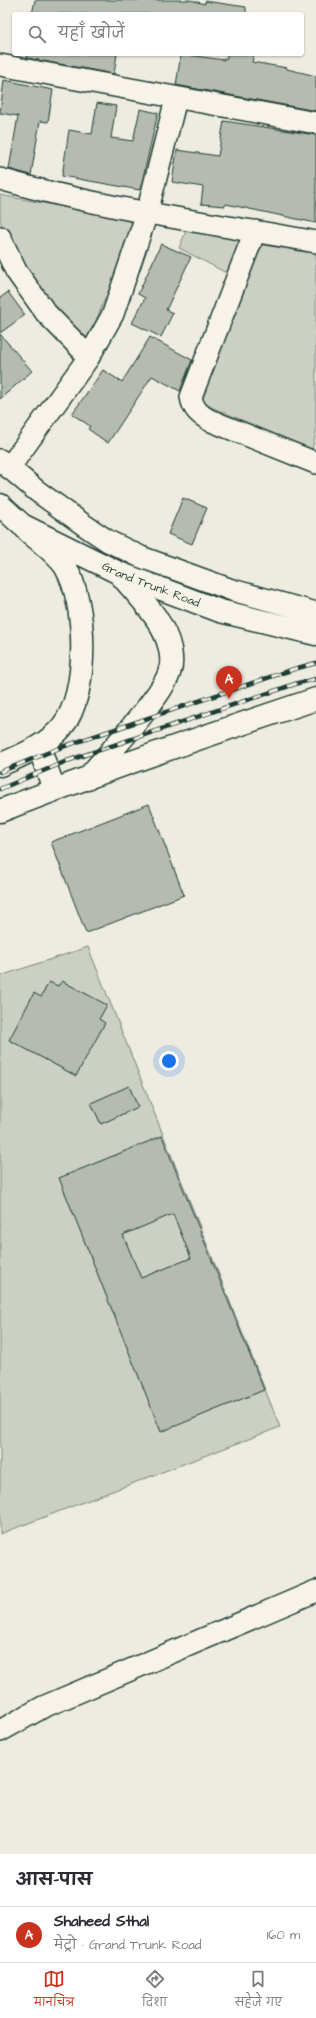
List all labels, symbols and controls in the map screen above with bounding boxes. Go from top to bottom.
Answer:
search box [12,12,304,56]
icon: search [26,23,48,45]
text: यहाँ खोजें [58,23,125,44]
street label: Grand Trunk Road [99,558,202,612]
pin: A [216,666,242,699]
your location [159,1051,179,1071]
text: आस-पास [16,1868,92,1892]
text: Shaheed Sthal [54,1911,149,1932]
text: A [25,1926,33,1944]
text: 160 m [267,1926,300,1944]
text: मेट्रो · Grand Trunk Road [54,1936,202,1954]
tab: मानचित्र [34,1968,74,2014]
tab: दिशा [142,1968,167,2014]
tab: सहेजे गए [235,1968,282,2014]

